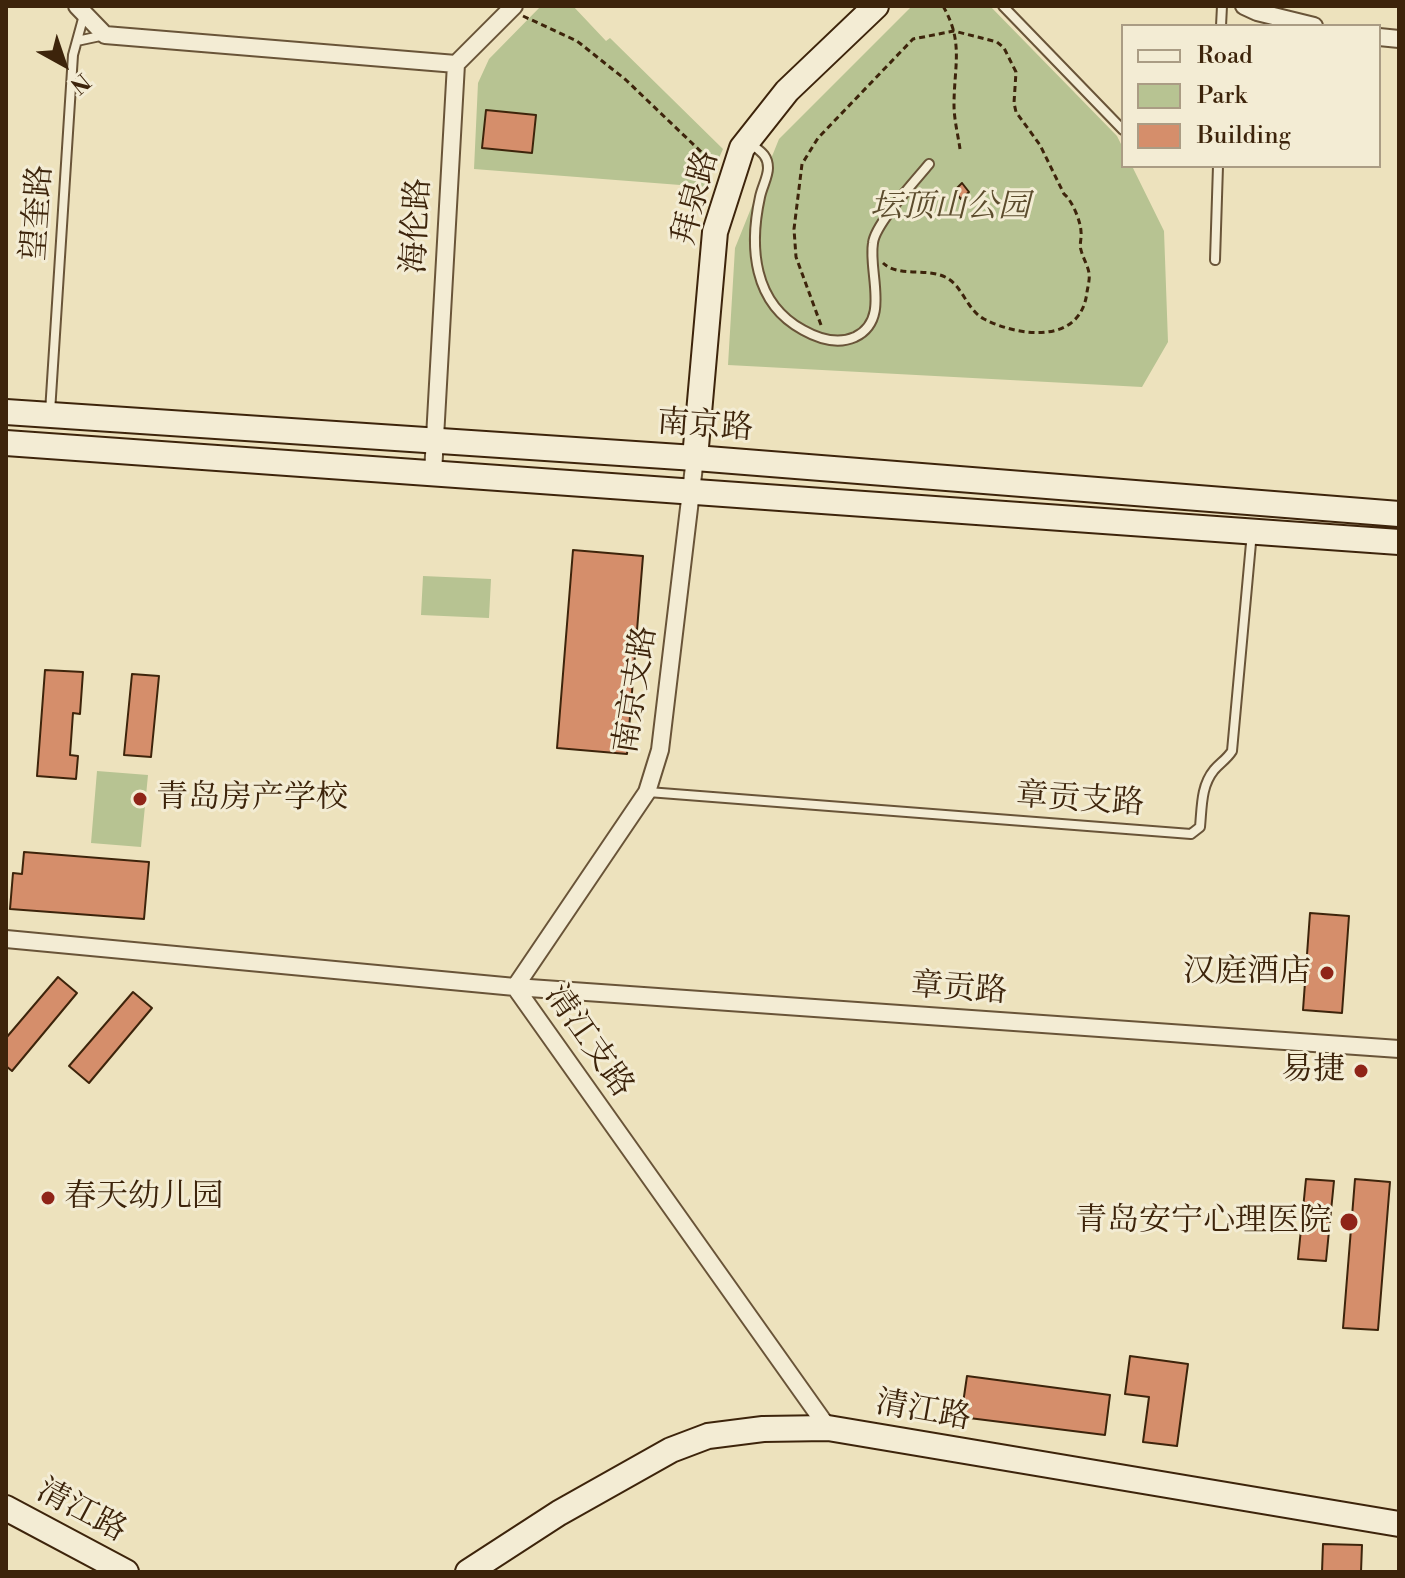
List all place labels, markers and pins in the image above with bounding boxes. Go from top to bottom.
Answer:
place label: 青岛房产学校 [156,780,348,818]
marker: 青岛房产学校 [131,790,149,808]
place label: 汉庭酒店 [1183,954,1311,992]
marker: 汉庭酒店 [1318,964,1336,982]
place label: 易捷 [1281,1052,1345,1090]
marker: 易捷 [1352,1062,1370,1080]
place label: 春天幼儿园 [64,1179,224,1217]
marker: 春天幼儿园 [39,1189,57,1207]
place label: 青岛安宁心理医院 [1075,1203,1331,1241]
marker: 青岛安宁心理医院 [1338,1211,1360,1233]

